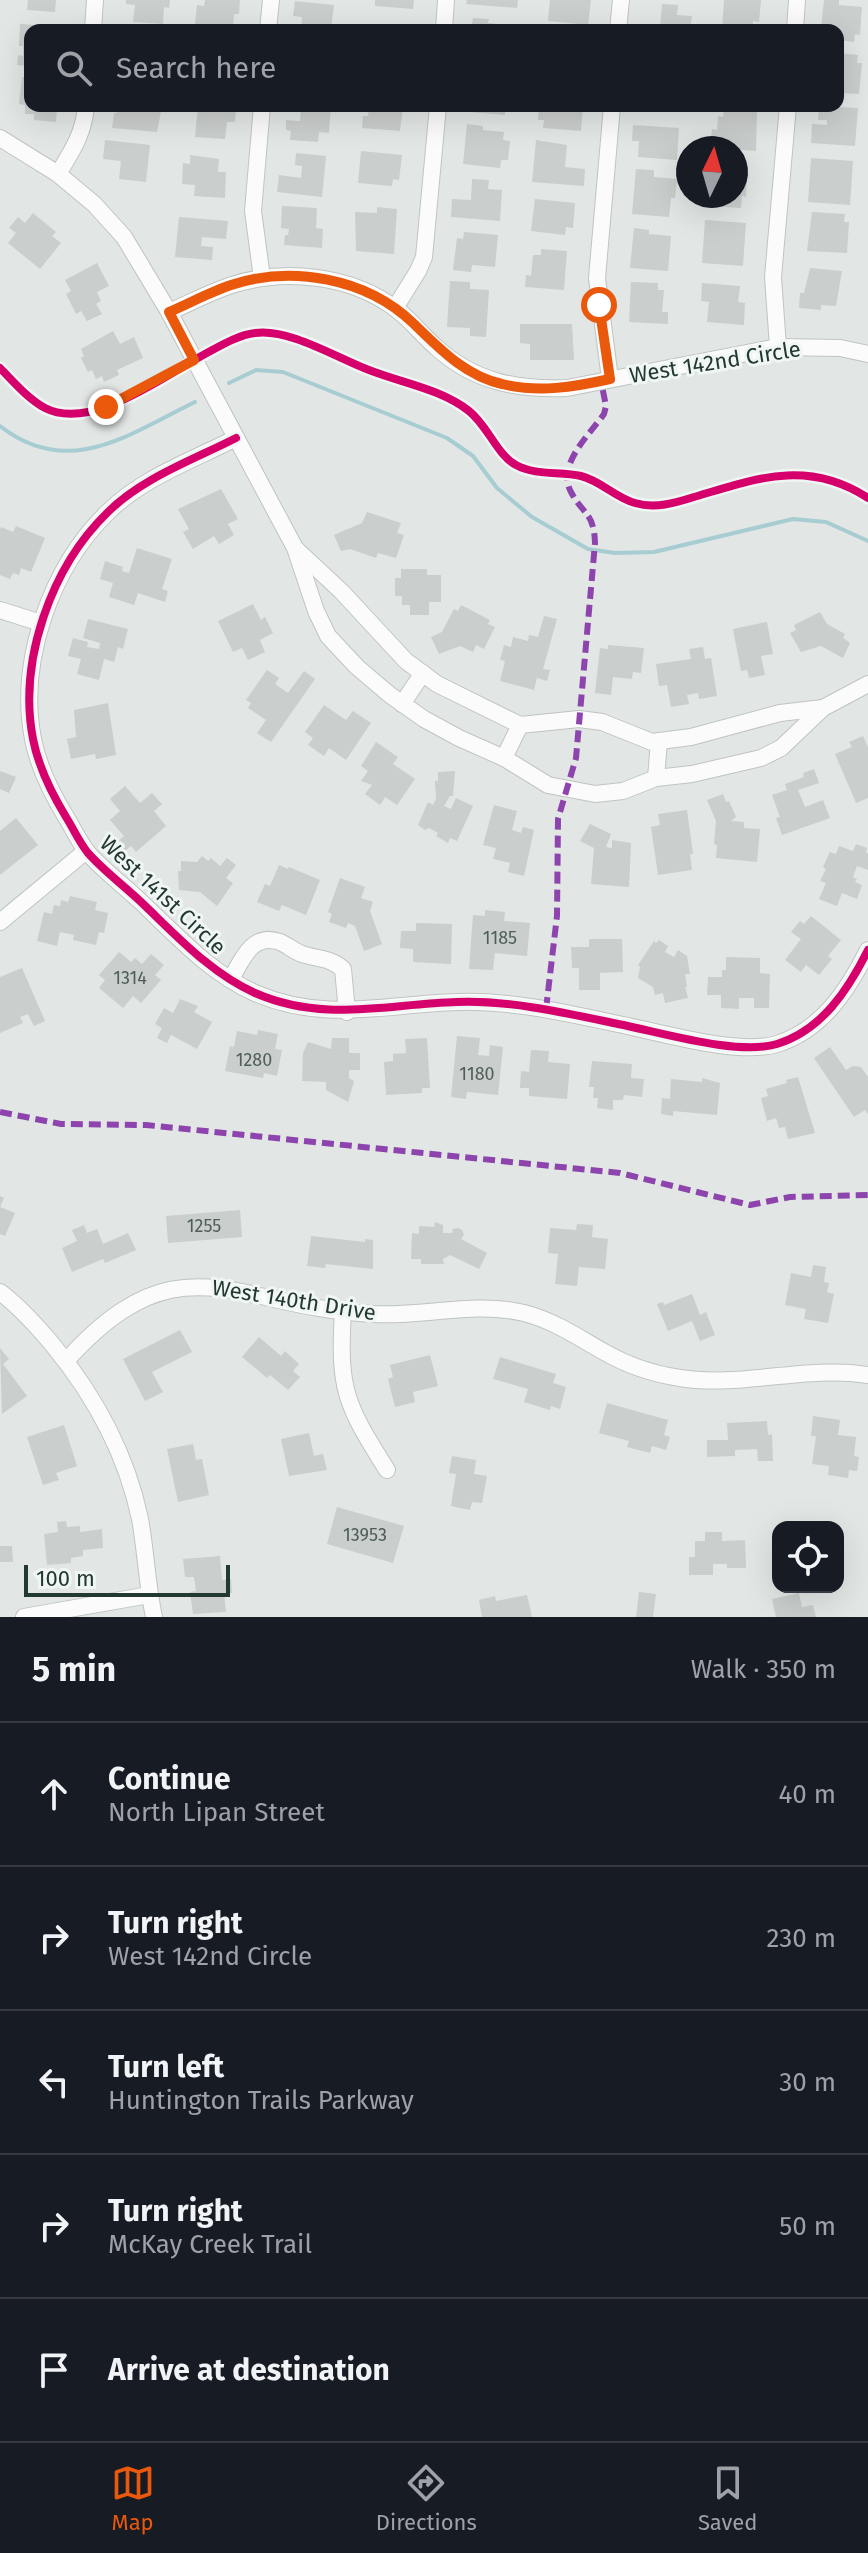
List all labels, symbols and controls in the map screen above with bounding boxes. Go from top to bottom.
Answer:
search box [24,24,844,112]
icon: search [52,46,96,90]
text: Search here [116,50,276,86]
north arrow [676,136,748,208]
route start [581,287,617,323]
street label: West 142nd Circle [628,335,802,389]
route end [88,389,124,425]
street label: West 141st Circle [94,830,232,960]
house number: 1185 [483,927,517,949]
house number: 1314 [113,967,147,989]
house number: 1280 [236,1049,272,1071]
house number: 1180 [459,1063,495,1085]
house number: 1255 [187,1215,221,1237]
street label: West 140th Drive [210,1274,378,1326]
map controls [772,1521,844,1593]
button: locate [772,1521,844,1593]
house number: 13953 [343,1524,387,1546]
scale bar [24,1561,230,1597]
text: 100 m [36,1565,95,1592]
text: 5 min [32,1649,116,1690]
text: Walk · 350 m [691,1654,836,1685]
text: Continue [108,1761,231,1797]
icon: ahead [32,1772,76,1816]
text: 40 m [778,1779,836,1810]
text: North Lipan Street [108,1797,325,1828]
text: Turn right [108,1905,243,1941]
icon: right [32,1916,76,1960]
text: 230 m [767,1923,836,1954]
text: West 142nd Circle [108,1941,312,1972]
text: Turn left [108,2049,224,2085]
icon: left [32,2060,76,2104]
text: 30 m [779,2067,836,2098]
text: Huntington Trails Parkway [108,2085,414,2116]
text: Turn right [108,2193,243,2229]
icon: right [32,2204,76,2248]
text: 50 m [779,2211,836,2242]
text: McKay Creek Trail [108,2229,312,2260]
icon: arrive [32,2348,76,2392]
text: Arrive at destination [108,2352,390,2388]
tab: Map [111,2461,155,2536]
tab: Directions [376,2461,477,2536]
tab: Saved [698,2461,757,2536]

